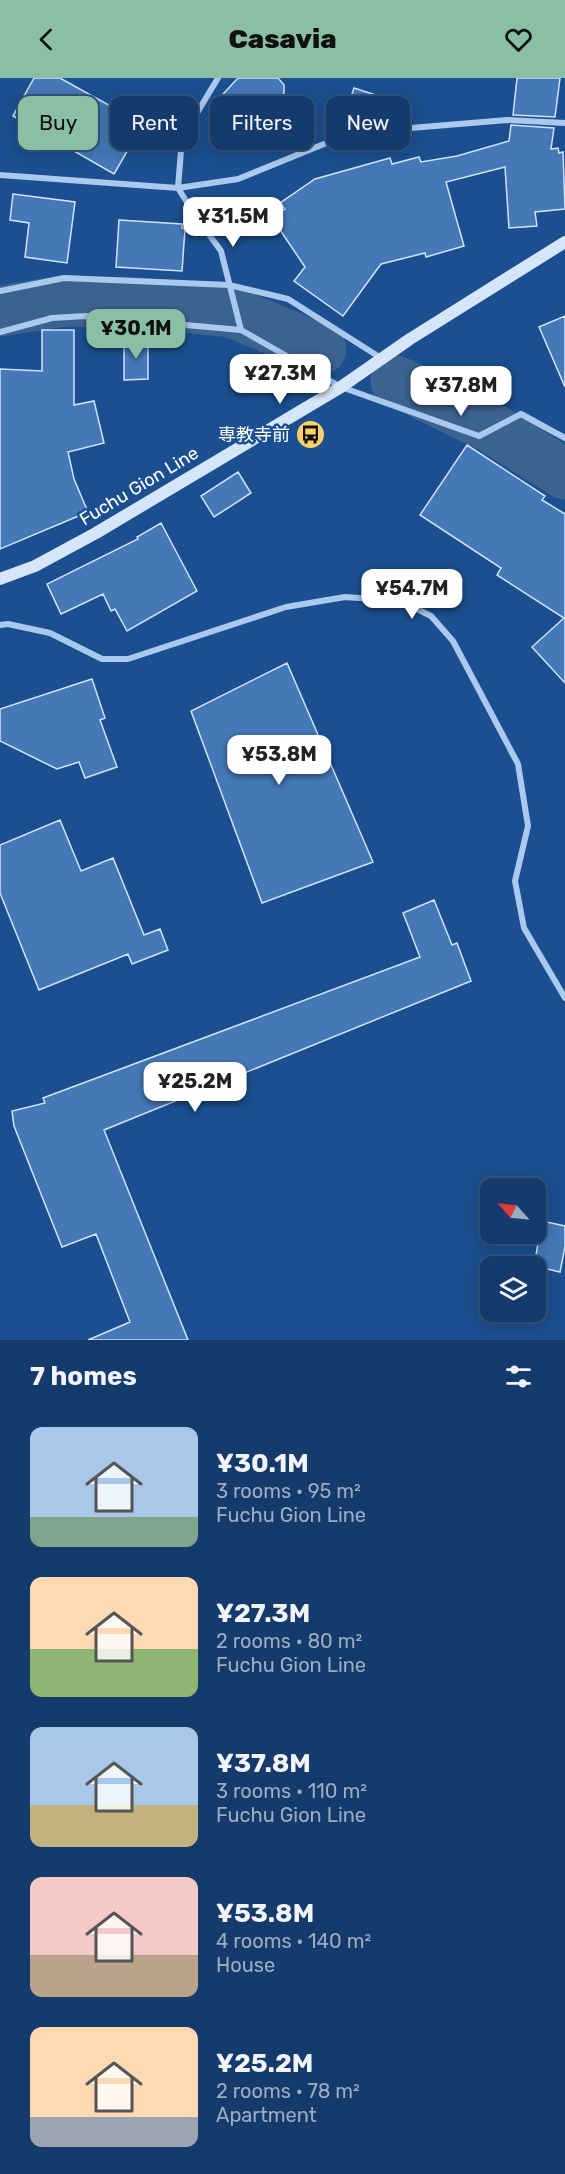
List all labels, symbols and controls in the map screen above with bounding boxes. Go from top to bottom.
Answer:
icon: back [30,23,63,56]
text: Casavia [228,23,337,55]
icon: heart [502,23,535,56]
chip: Buy [18,96,98,150]
chip: Rent [110,96,198,150]
chip: Filters [210,96,314,150]
chip: New [326,96,410,150]
pin: ¥31.5M [184,197,282,248]
text: ¥31.5M [197,204,269,228]
pin: ¥30.1M [87,309,185,360]
text: ¥30.1M [100,316,172,340]
pin: ¥27.3M [231,354,329,405]
text: ¥27.3M [244,361,316,385]
pin: ¥37.8M [412,366,510,417]
text: ¥37.8M [425,373,497,397]
bus stop icon: 専教寺前 [295,419,327,451]
place label: 専教寺前 [218,424,290,446]
street label: Fuchu Gion Line [75,442,203,530]
pin: ¥54.7M [363,569,461,620]
text: ¥54.7M [375,576,449,600]
pin: ¥53.8M [230,735,328,786]
text: ¥53.8M [241,742,317,766]
pin: ¥25.2M [146,1062,244,1113]
text: ¥25.2M [158,1069,232,1093]
north arrow [480,1178,546,1244]
map controls [480,1178,546,1322]
button: layers [480,1256,546,1322]
icon: filters [502,1360,535,1393]
text: 7 homes [30,1361,137,1392]
text: ¥30.1M [216,1448,309,1479]
icon: home [78,1451,150,1523]
text: 3 rooms · 95 m² [216,1479,361,1503]
text: Fuchu Gion Line [216,1503,366,1527]
text: ¥27.3M [216,1598,310,1629]
icon: home [78,1601,150,1673]
text: 2 rooms · 80 m² [216,1629,362,1653]
text: Fuchu Gion Line [216,1653,366,1677]
text: ¥37.8M [216,1748,311,1779]
icon: home [78,1751,150,1823]
text: 3 rooms · 110 m² [216,1779,367,1803]
text: Fuchu Gion Line [216,1803,366,1827]
text: ¥53.8M [216,1898,314,1929]
icon: home [78,1901,150,1973]
text: 4 rooms · 140 m² [216,1929,371,1953]
text: House [216,1953,275,1977]
text: ¥25.2M [216,2048,313,2079]
icon: home [78,2051,150,2123]
text: 2 rooms · 78 m² [216,2079,360,2103]
text: Apartment [216,2103,317,2127]

